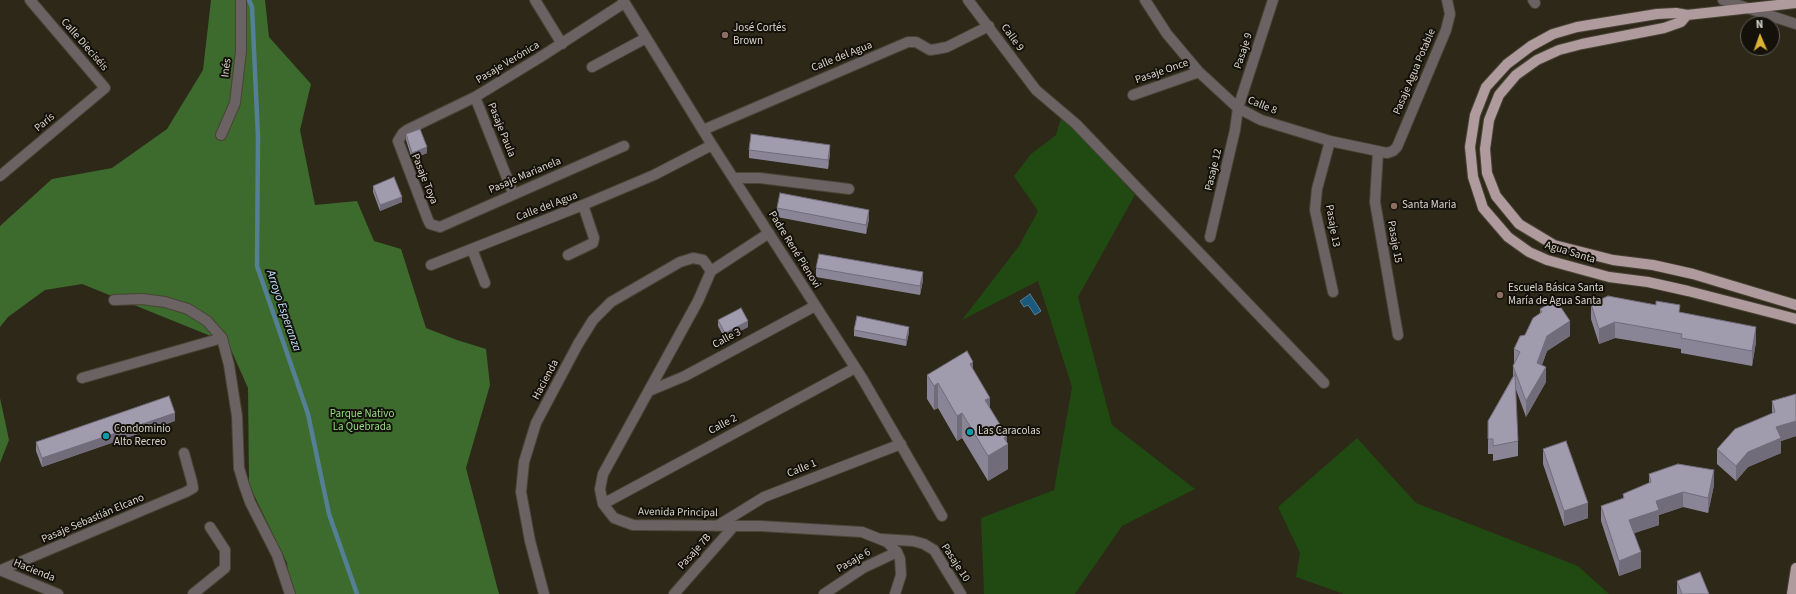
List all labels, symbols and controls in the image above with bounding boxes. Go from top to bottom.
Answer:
street label: Calle Dieciséis [58,16,110,74]
north arrow [1740,16,1780,56]
text: N [1756,17,1764,32]
place label: José Cortés Brown [733,22,786,48]
street label: Calle 9 [998,22,1026,54]
street label: Pasaje Agua Potable [1391,27,1439,117]
marker: José Cortés Brown [720,30,730,40]
street label: Pasaje 9 [1232,31,1256,71]
street label: Pasaje Verónica [474,39,542,87]
street label: Calle del Agua [810,39,874,75]
street label: Pasaje Once [1134,57,1190,87]
street label: Inés [219,58,235,78]
street label: Calle 8 [1245,94,1279,118]
street label: Pasaje Paula [484,101,518,159]
street label: París [32,111,58,135]
street label: Pasaje 12 [1203,148,1225,192]
street label: Pasaje Toya [408,152,440,206]
street label: Pasaje Marianela [487,155,563,197]
street label: Calle del Agua [514,189,580,225]
place label: Santa Maria [1402,199,1456,213]
marker: Santa Maria [1389,201,1399,211]
street label: Pasaje 13 [1322,204,1342,248]
street label: Padre René Pienovi [765,209,823,291]
street label: Pasaje 15 [1384,220,1404,264]
street label: Agua Santa [1543,239,1597,267]
water label: Arroyo Esperanza [262,268,304,354]
place label: Escuela Básica Santa María de Agua Santa [1508,282,1604,308]
marker: Escuela Básica Santa María de Agua Santa [1495,290,1505,300]
street label: Calle 3 [710,326,744,352]
street label: Hacienda [530,358,562,402]
park label: Parque Nativo La Quebrada [330,408,394,434]
street label: Calle 2 [706,412,740,438]
place label: Condominio Alto Recreo [114,423,171,449]
place label: Las Caracolas [978,425,1040,439]
marker: Las Caracolas [965,427,975,437]
marker: Condominio Alto Recreo [101,431,111,441]
street label: Calle 1 [785,457,819,481]
street label: Pasaje Sebastián Elcano [40,491,146,547]
street label: Avenida Principal [638,506,718,520]
street label: Pasaje 7B [675,531,715,573]
street label: Pasaje 10 [938,541,972,585]
street label: Pasaje 6 [835,546,873,576]
street label: Hacienda [11,557,57,585]

